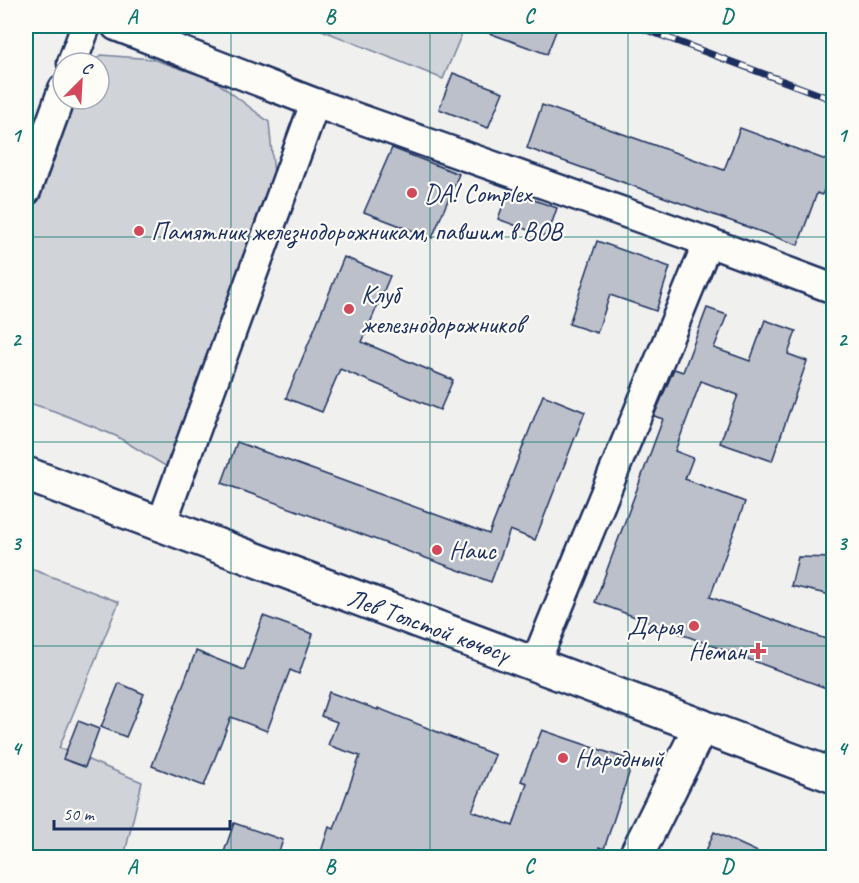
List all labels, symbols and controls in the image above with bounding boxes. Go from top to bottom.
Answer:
text: A [127,4,139,29]
text: B [325,4,337,29]
text: C [524,4,536,29]
text: D [721,4,735,29]
north arrow [51,51,111,111]
text: С [79,57,96,80]
text: 1 [12,123,23,148]
text: 1 [838,123,849,148]
place label: DA! Complex [424,177,533,210]
marker: DA! Complex [405,186,419,200]
place label: Памятник железнодорожникам, павшим в ВОВ [151,215,564,249]
marker: Памятник железнодорожникам, павшим в ВОВ [132,224,146,238]
place label: Клуб железнодорожников [361,278,529,341]
marker: Клуб железнодорожников [342,302,356,316]
text: 2 [12,327,23,352]
text: 2 [838,327,849,352]
text: 3 [12,531,23,556]
text: 3 [838,531,849,556]
place label: Наис [449,534,498,567]
marker: Наис [430,543,444,557]
street label: Лев Толстой көчөсү [343,581,517,671]
place label: Дарья [627,610,684,643]
marker: Дарья [687,619,701,633]
place label: Неман [688,635,748,668]
marker: Неман [751,644,765,658]
text: 4 [12,736,24,761]
text: 4 [838,736,850,761]
place label: Народный [575,742,666,775]
marker: Народный [556,751,570,765]
scale bar [54,793,230,831]
text: 50 m [63,803,96,825]
text: A [127,854,139,879]
text: B [325,854,337,879]
text: C [524,854,536,879]
text: D [721,854,735,879]

